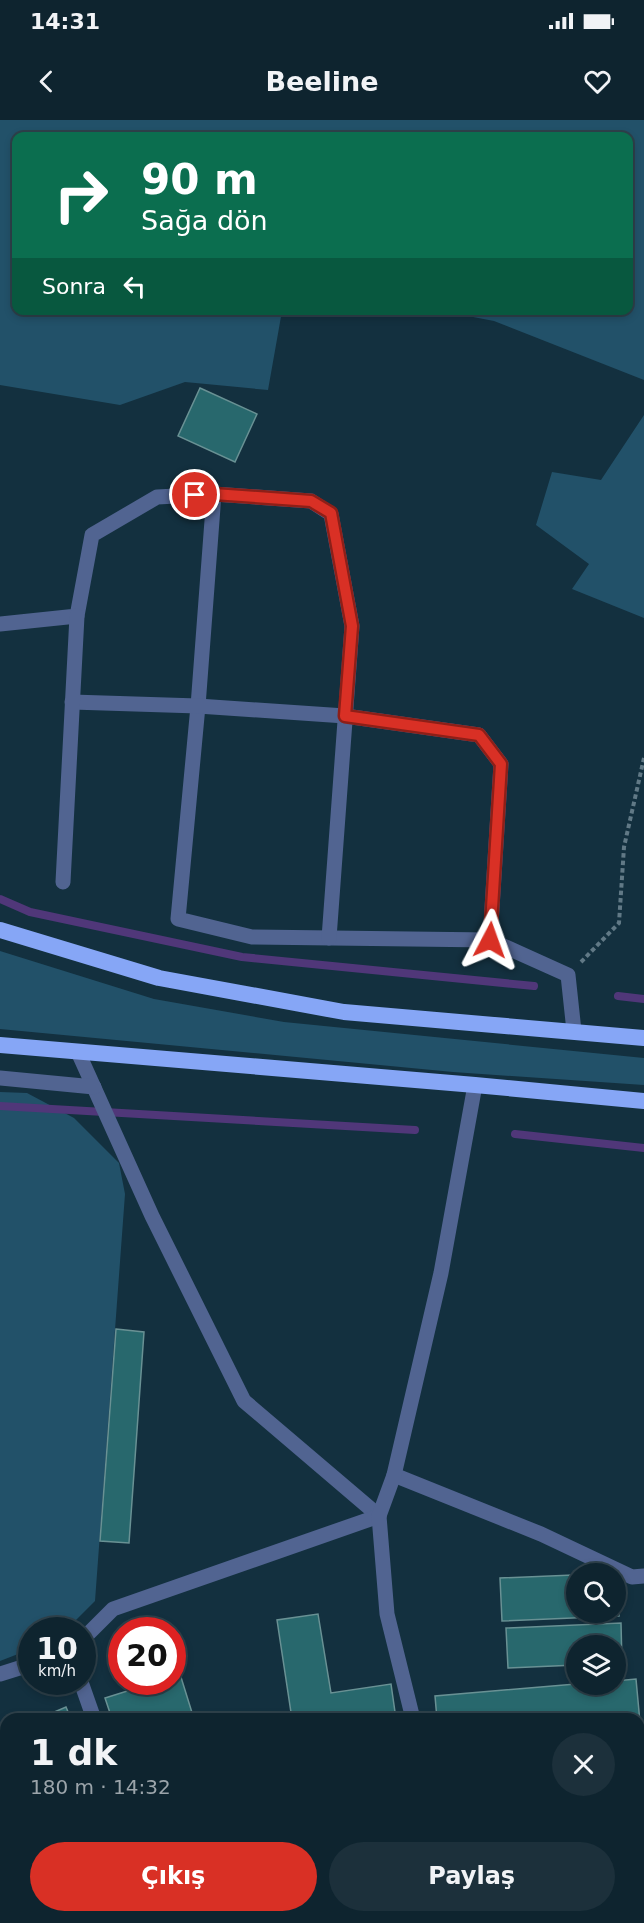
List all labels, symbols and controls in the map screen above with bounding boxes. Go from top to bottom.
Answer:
text: 14:31 [30,9,100,34]
icon: back [30,65,63,98]
icon: heart [581,65,614,98]
text: Beeline [265,66,379,97]
text: 90 m [141,155,258,204]
icon: right [42,156,120,234]
text: Sağa dön [141,205,268,236]
icon: left [118,270,151,303]
text: Sonra [42,274,106,299]
pin [169,469,220,520]
icon: arrive [178,478,211,511]
position arrow [458,908,522,972]
map controls [566,1563,626,1695]
button: search [566,1563,626,1623]
speed limit sign: 20 [108,1617,186,1695]
text: 10 [36,1631,78,1666]
button: layers [566,1635,626,1695]
text: km/h [38,1662,76,1680]
text: 1 dk [30,1732,117,1773]
button: close [552,1733,615,1796]
text: 180 m · 14:32 [30,1775,171,1799]
button: Çıkış [30,1842,317,1911]
button: Paylaş [329,1842,615,1911]

